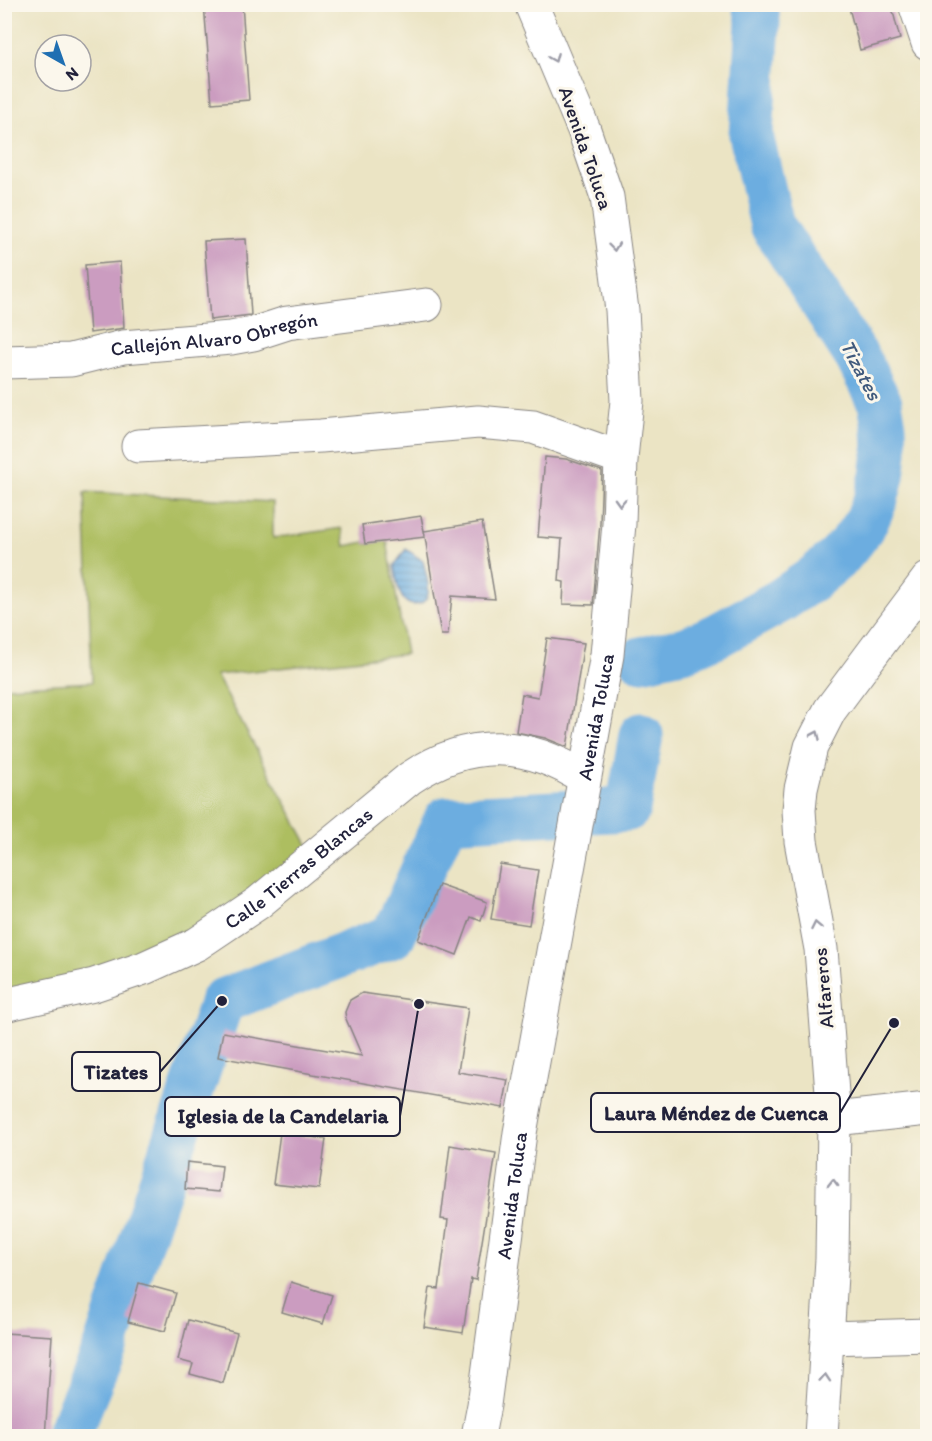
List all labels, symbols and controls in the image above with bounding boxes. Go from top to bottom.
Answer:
north arrow [33,33,93,93]
one-way arrow [546,52,558,63]
text: N [62,63,83,85]
street label: Avenida Toluca [554,83,618,213]
one-way arrow [607,243,620,252]
street label: Callejón Alvaro Obregón [108,307,319,362]
water label: Tizates [835,335,888,405]
one-way arrow [614,497,626,506]
street label: Avenida Toluca [572,651,619,782]
one-way arrow [809,731,821,742]
street label: Calle Tierras Blancas [220,802,377,934]
one-way arrow [810,922,823,932]
street label: Alfareros [808,947,838,1029]
callout: Tizates [72,1052,160,1091]
text: Tizates [83,1059,148,1084]
callout: Laura Méndez de Cuenca [591,1093,840,1132]
callout: Iglesia de la Candelaria [165,1097,400,1136]
text: Laura Méndez de Cuenca [604,1100,829,1125]
text: Iglesia de la Candelaria [178,1103,390,1129]
street label: Avenida Toluca [491,1130,532,1261]
one-way arrow [827,1179,839,1188]
one-way arrow [818,1374,831,1383]

